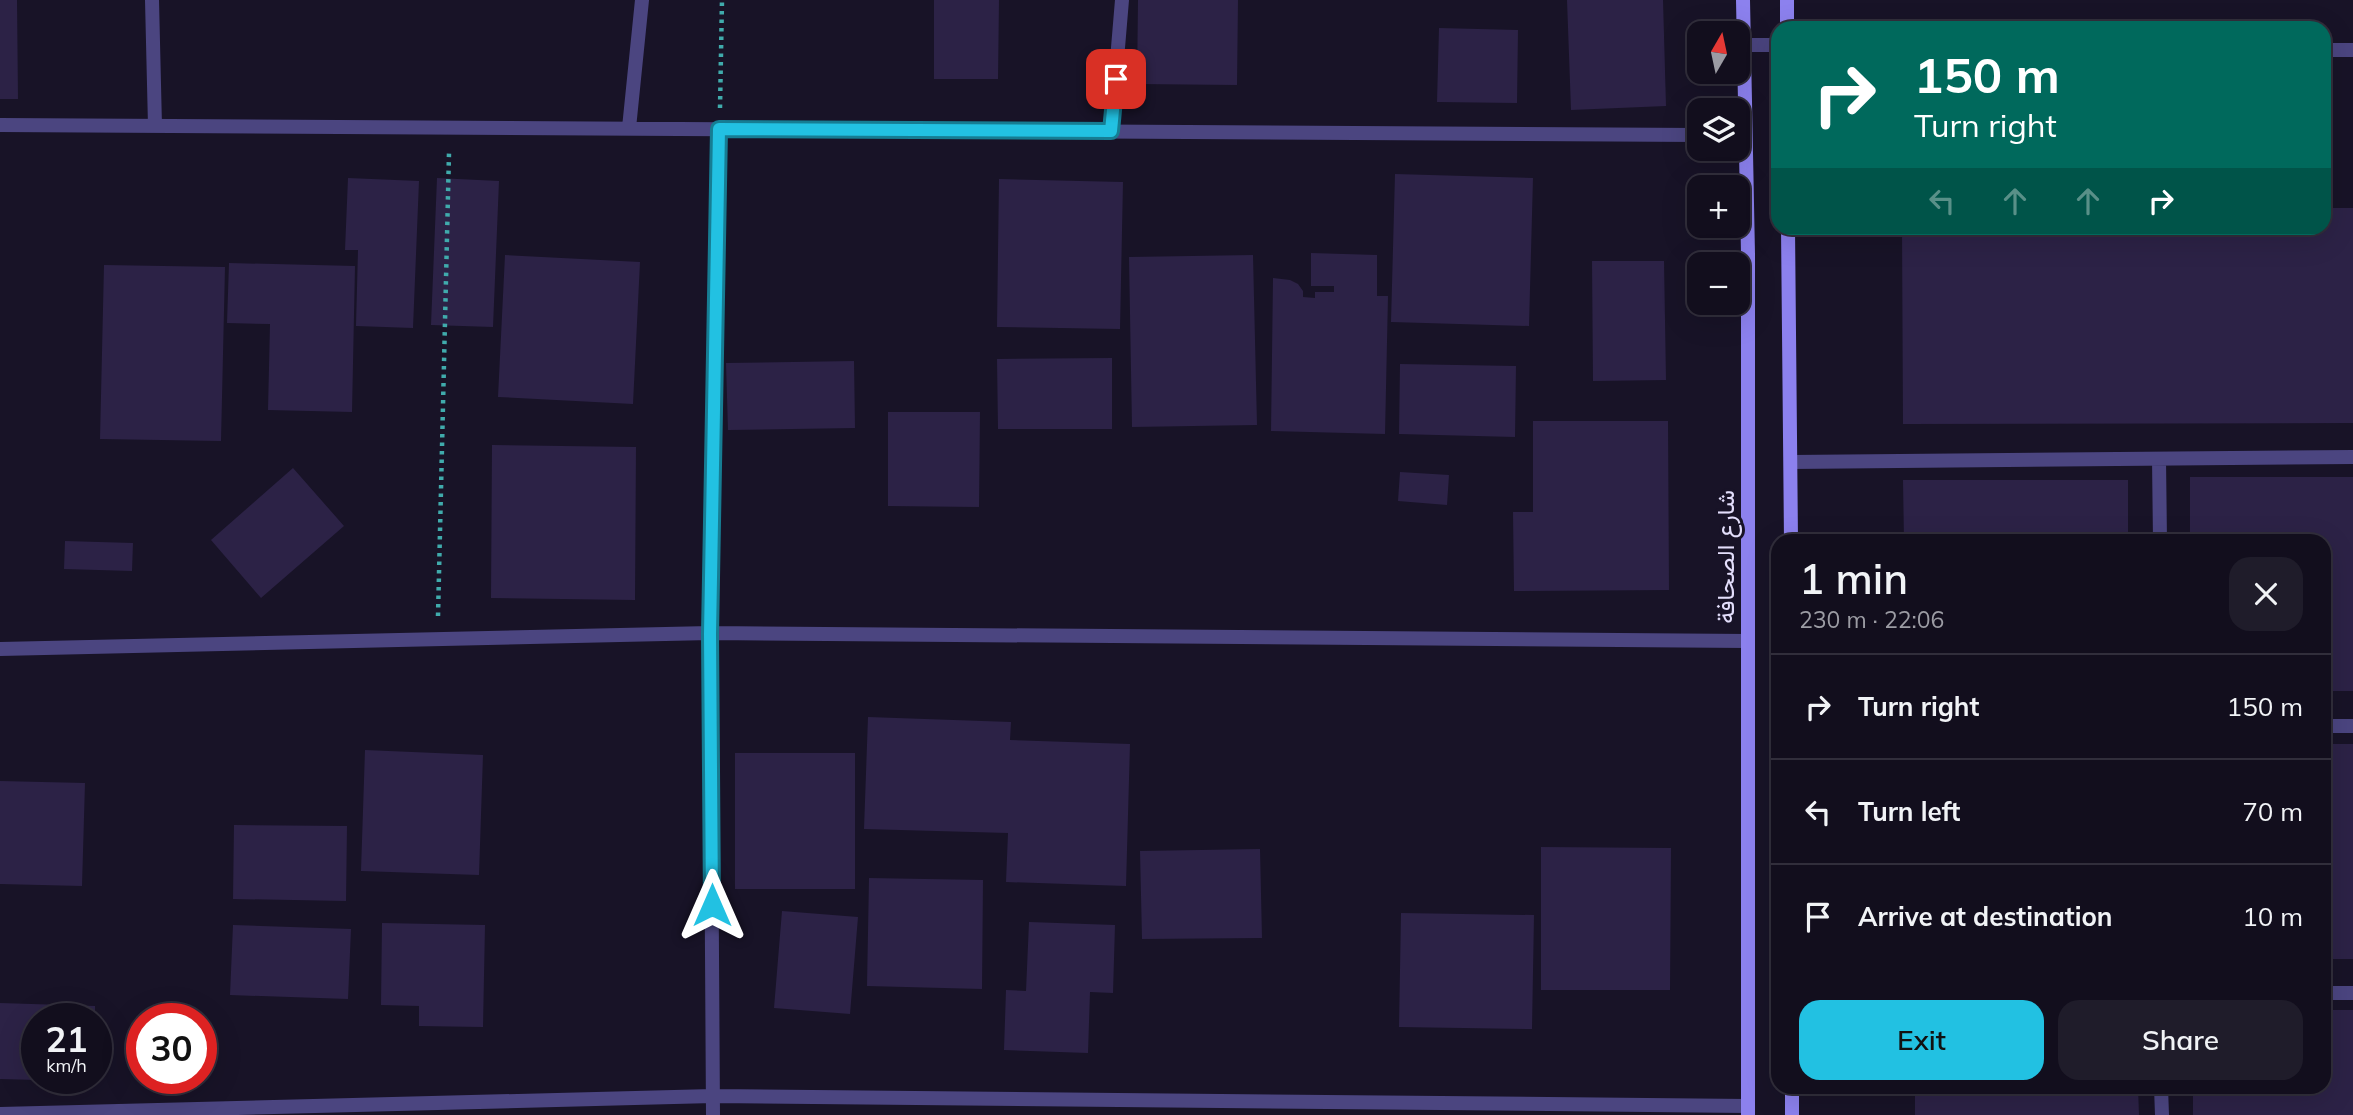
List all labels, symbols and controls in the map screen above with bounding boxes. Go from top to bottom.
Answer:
north arrow [1687,21,1750,84]
map controls [1687,21,1750,315]
text: 150 m [1914,44,2060,105]
pin [1086,49,1146,109]
icon: right [1799,49,1890,140]
icon: arrive [1097,60,1135,98]
button: layers [1687,98,1750,161]
text: Turn right [1914,105,2057,145]
button: + [1687,175,1750,238]
icon: left [1923,182,1961,220]
icon: ahead [1996,182,2034,220]
icon: ahead [2069,182,2107,220]
icon: right [2142,182,2180,220]
button: − [1687,252,1750,315]
street label: شارع الصحافة [1710,490,1742,624]
text: 1 min [1799,552,1908,605]
button: close [2229,557,2303,631]
text: 230 m · 22:06 [1799,605,1944,634]
icon: right [1799,688,1837,726]
text: Turn right [1858,690,1979,723]
text: 150 m [2227,690,2303,723]
icon: left [1799,793,1837,831]
text: Turn left [1858,795,1960,828]
text: 70 m [2242,795,2303,828]
position arrow [675,868,749,942]
icon: arrive [1799,898,1837,936]
text: Arrive at destination [1858,900,2113,933]
text: 10 m [2242,900,2303,933]
button: Exit [1799,1000,2044,1080]
button: Share [2058,1000,2303,1080]
speed limit sign: 30 [126,1003,217,1094]
text: 21 [45,1017,88,1061]
text: km/h [46,1054,87,1077]

